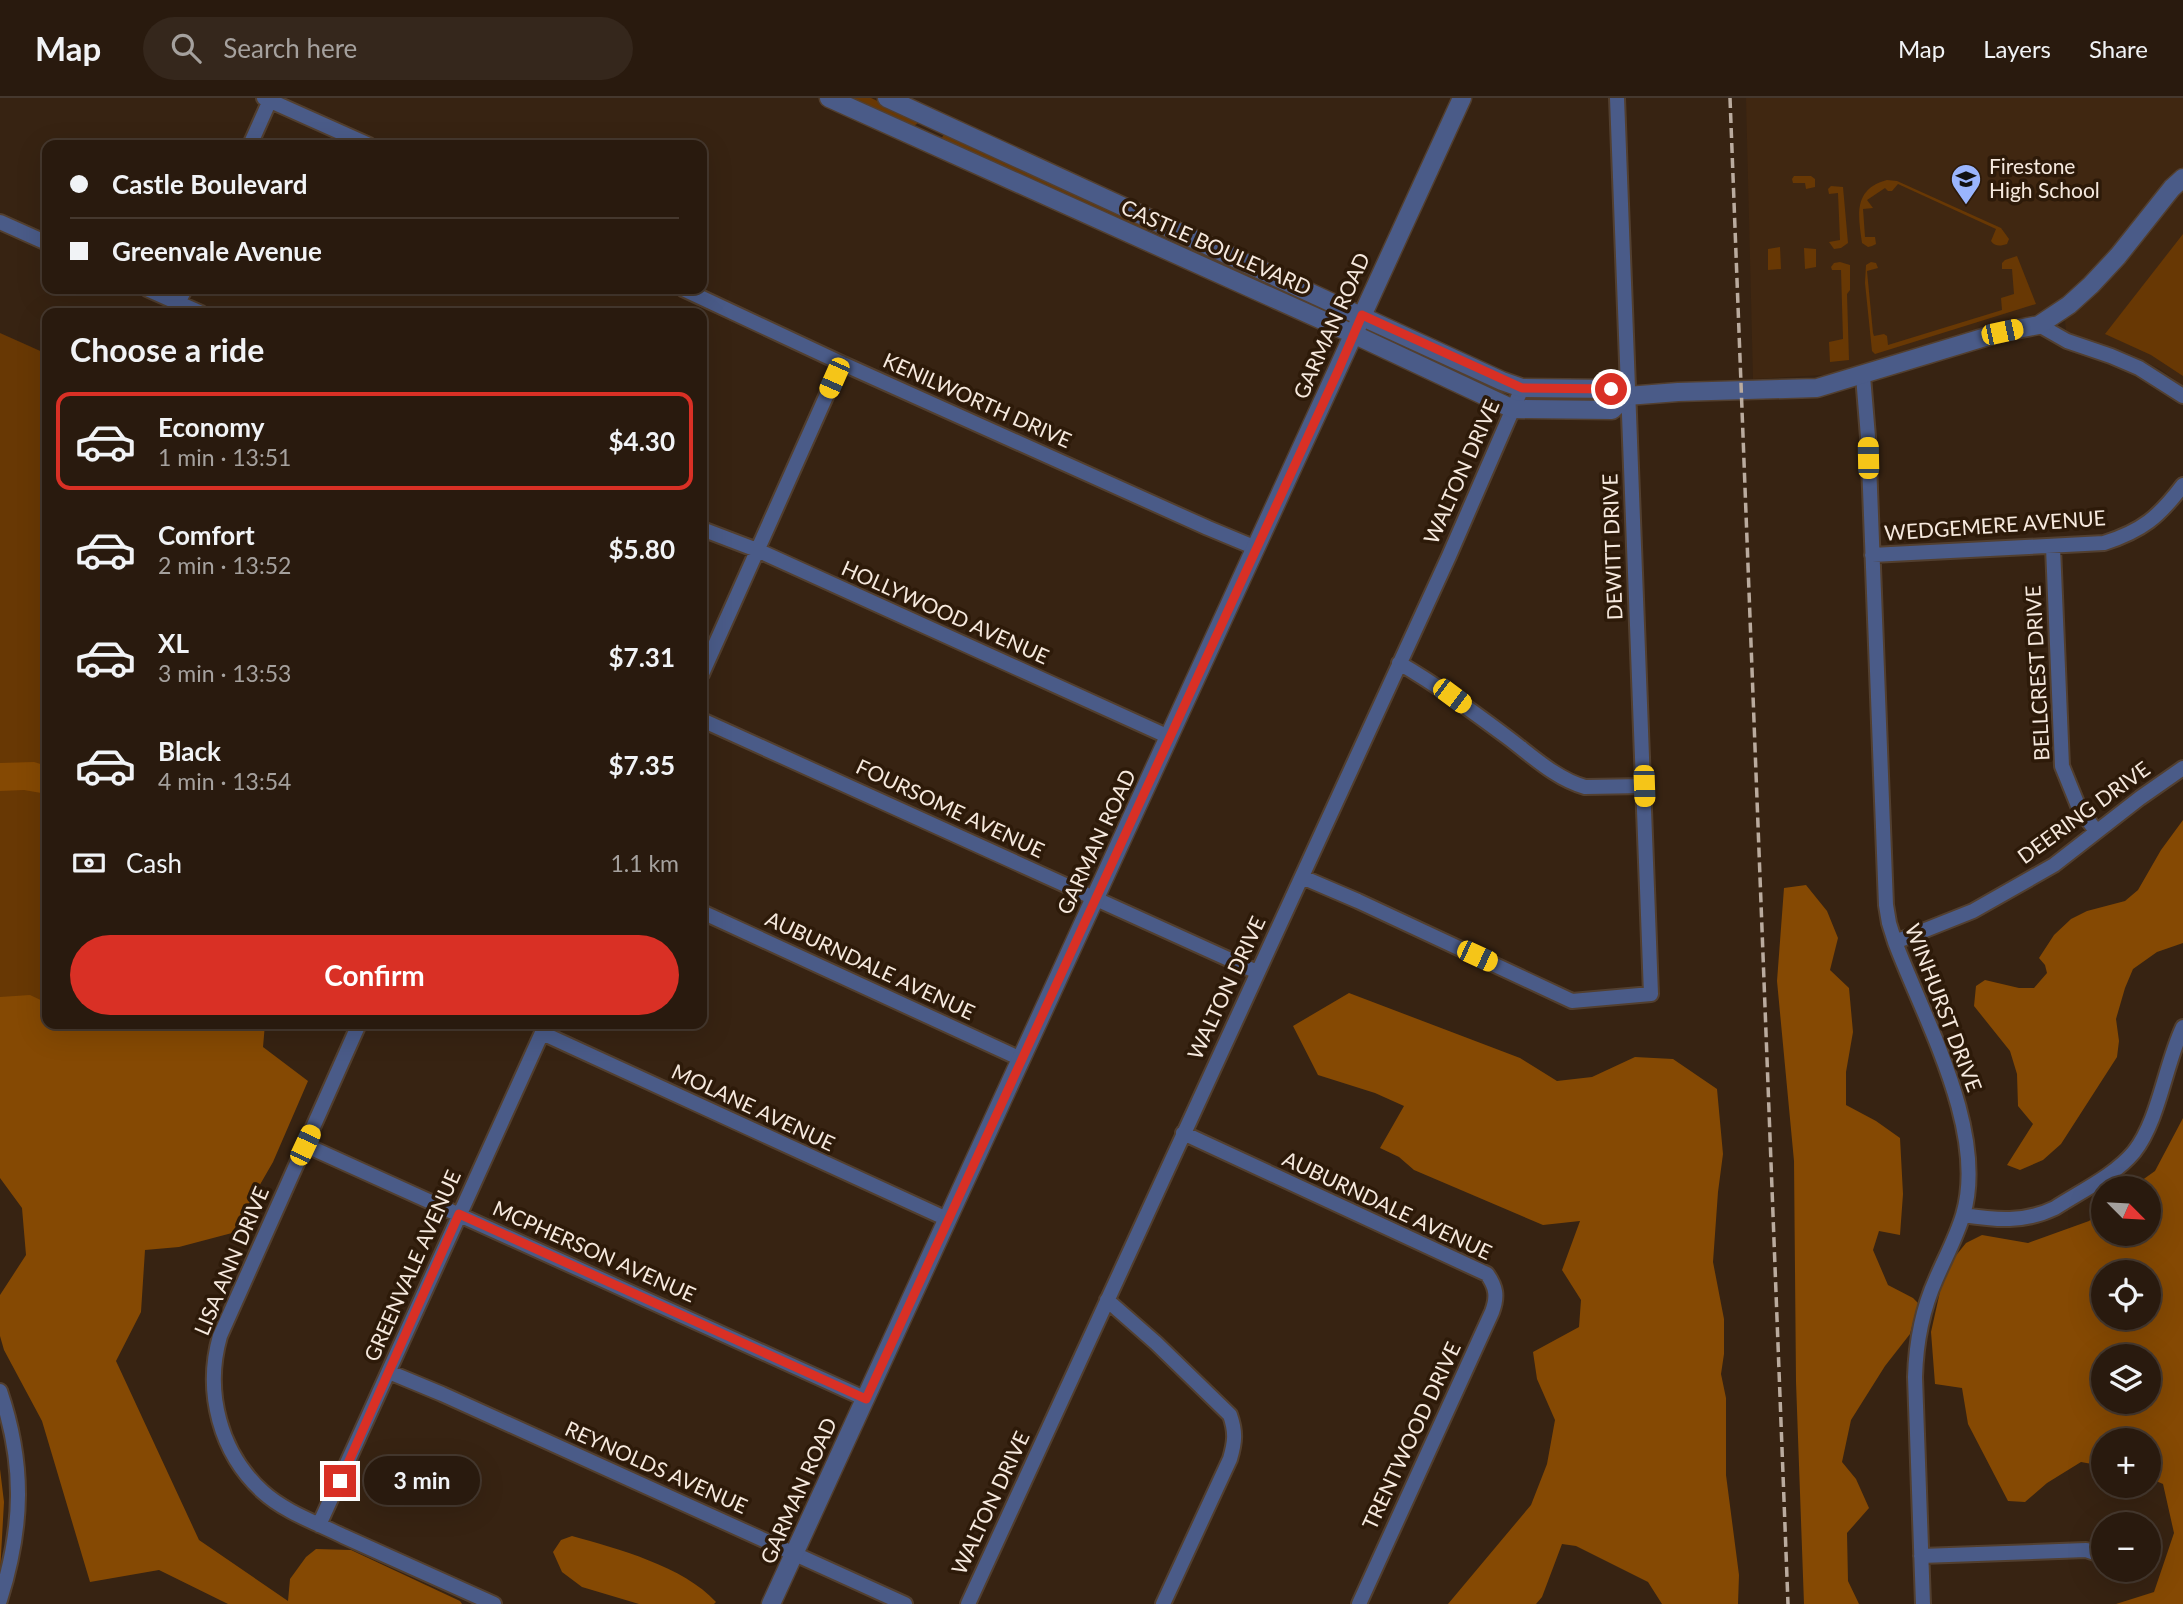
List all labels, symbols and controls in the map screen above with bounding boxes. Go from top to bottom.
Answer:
search box [143,17,633,80]
text: Map [35,28,101,68]
icon: search [167,29,205,67]
text: Search here [223,32,357,64]
text: Map [1898,34,1945,63]
text: Layers [1983,34,2051,63]
text: Share [2089,34,2148,63]
place label: Firestone High School [1989,153,2100,202]
school or university icon: Firestone High School [1949,162,1983,206]
text: Castle Boulevard [112,168,307,200]
street label: CASTLE BOULEVARD [1118,193,1316,300]
text: Greenvale Avenue [112,235,322,267]
street label: GARMAN ROAD [1287,248,1374,402]
car [1980,317,2025,347]
text: Choose a ride [70,330,264,369]
street label: KENILWORTH DRIVE [880,347,1076,452]
car [816,355,853,401]
route start [1595,373,1627,405]
street label: WALTON DRIVE [1418,395,1504,547]
icon: car [74,410,137,473]
text: Economy [158,411,264,443]
text: $4.30 [609,425,675,457]
car [1858,437,1879,479]
text: 1 min · 13:51 [158,443,291,471]
street label: DEWITT DRIVE [1596,473,1627,621]
street label: WEDGEMERE AVENUE [1883,504,2106,545]
icon: car [74,518,137,581]
text: Comfort [158,519,255,551]
text: $5.80 [609,533,675,565]
text: 2 min · 13:52 [158,551,291,579]
street label: HOLLYWOOD AVENUE [838,555,1053,669]
street label: BELLCREST DRIVE [2019,585,2054,762]
icon: car [74,626,137,689]
text: XL [158,627,189,659]
text: $7.31 [609,641,675,673]
text: 3 min · 13:53 [158,659,291,687]
car [1429,675,1476,717]
icon: car [74,734,137,797]
text: Black [158,735,221,767]
text: $7.35 [609,749,675,781]
street label: FOURSOME AVENUE [853,753,1049,862]
street label: DEERING DRIVE [2012,755,2154,868]
street label: GARMAN ROAD [1051,765,1140,918]
car [1633,765,1656,807]
text: 4 min · 13:54 [158,767,291,795]
icon: cash [70,844,108,882]
text: Cash [126,847,182,879]
text: 1.1 km [610,849,679,877]
street label: AUBURNDALE AVENUE [762,905,979,1024]
street label: WALTON DRIVE [1182,912,1270,1063]
street label: WINHURST DRIVE [1901,920,1988,1095]
button: Confirm [70,935,679,1015]
car [1454,938,1501,974]
street label: MOLANE AVENUE [668,1058,839,1155]
car [287,1122,324,1168]
street label: AUBURNDALE AVENUE [1279,1145,1496,1264]
street label: GREENVALE AVENUE [358,1166,465,1365]
north arrow [2091,1176,2161,1246]
map controls [2091,1176,2161,1582]
street label: LISA ANN DRIVE [188,1182,273,1338]
street label: MCPHERSON AVENUE [489,1195,700,1307]
button: locate [2091,1260,2161,1330]
street label: TRENTWOOD DRIVE [1356,1338,1465,1533]
button: layers [2091,1344,2161,1414]
street label: GARMAN ROAD [754,1413,841,1567]
street label: REYNOLDS AVENUE [561,1415,752,1518]
street label: WALTON DRIVE [946,1427,1034,1578]
button: + [2091,1428,2161,1498]
callout: 3 min [364,1456,480,1506]
route end [324,1465,356,1497]
text: 3 min [393,1466,451,1494]
button: − [2091,1512,2161,1582]

